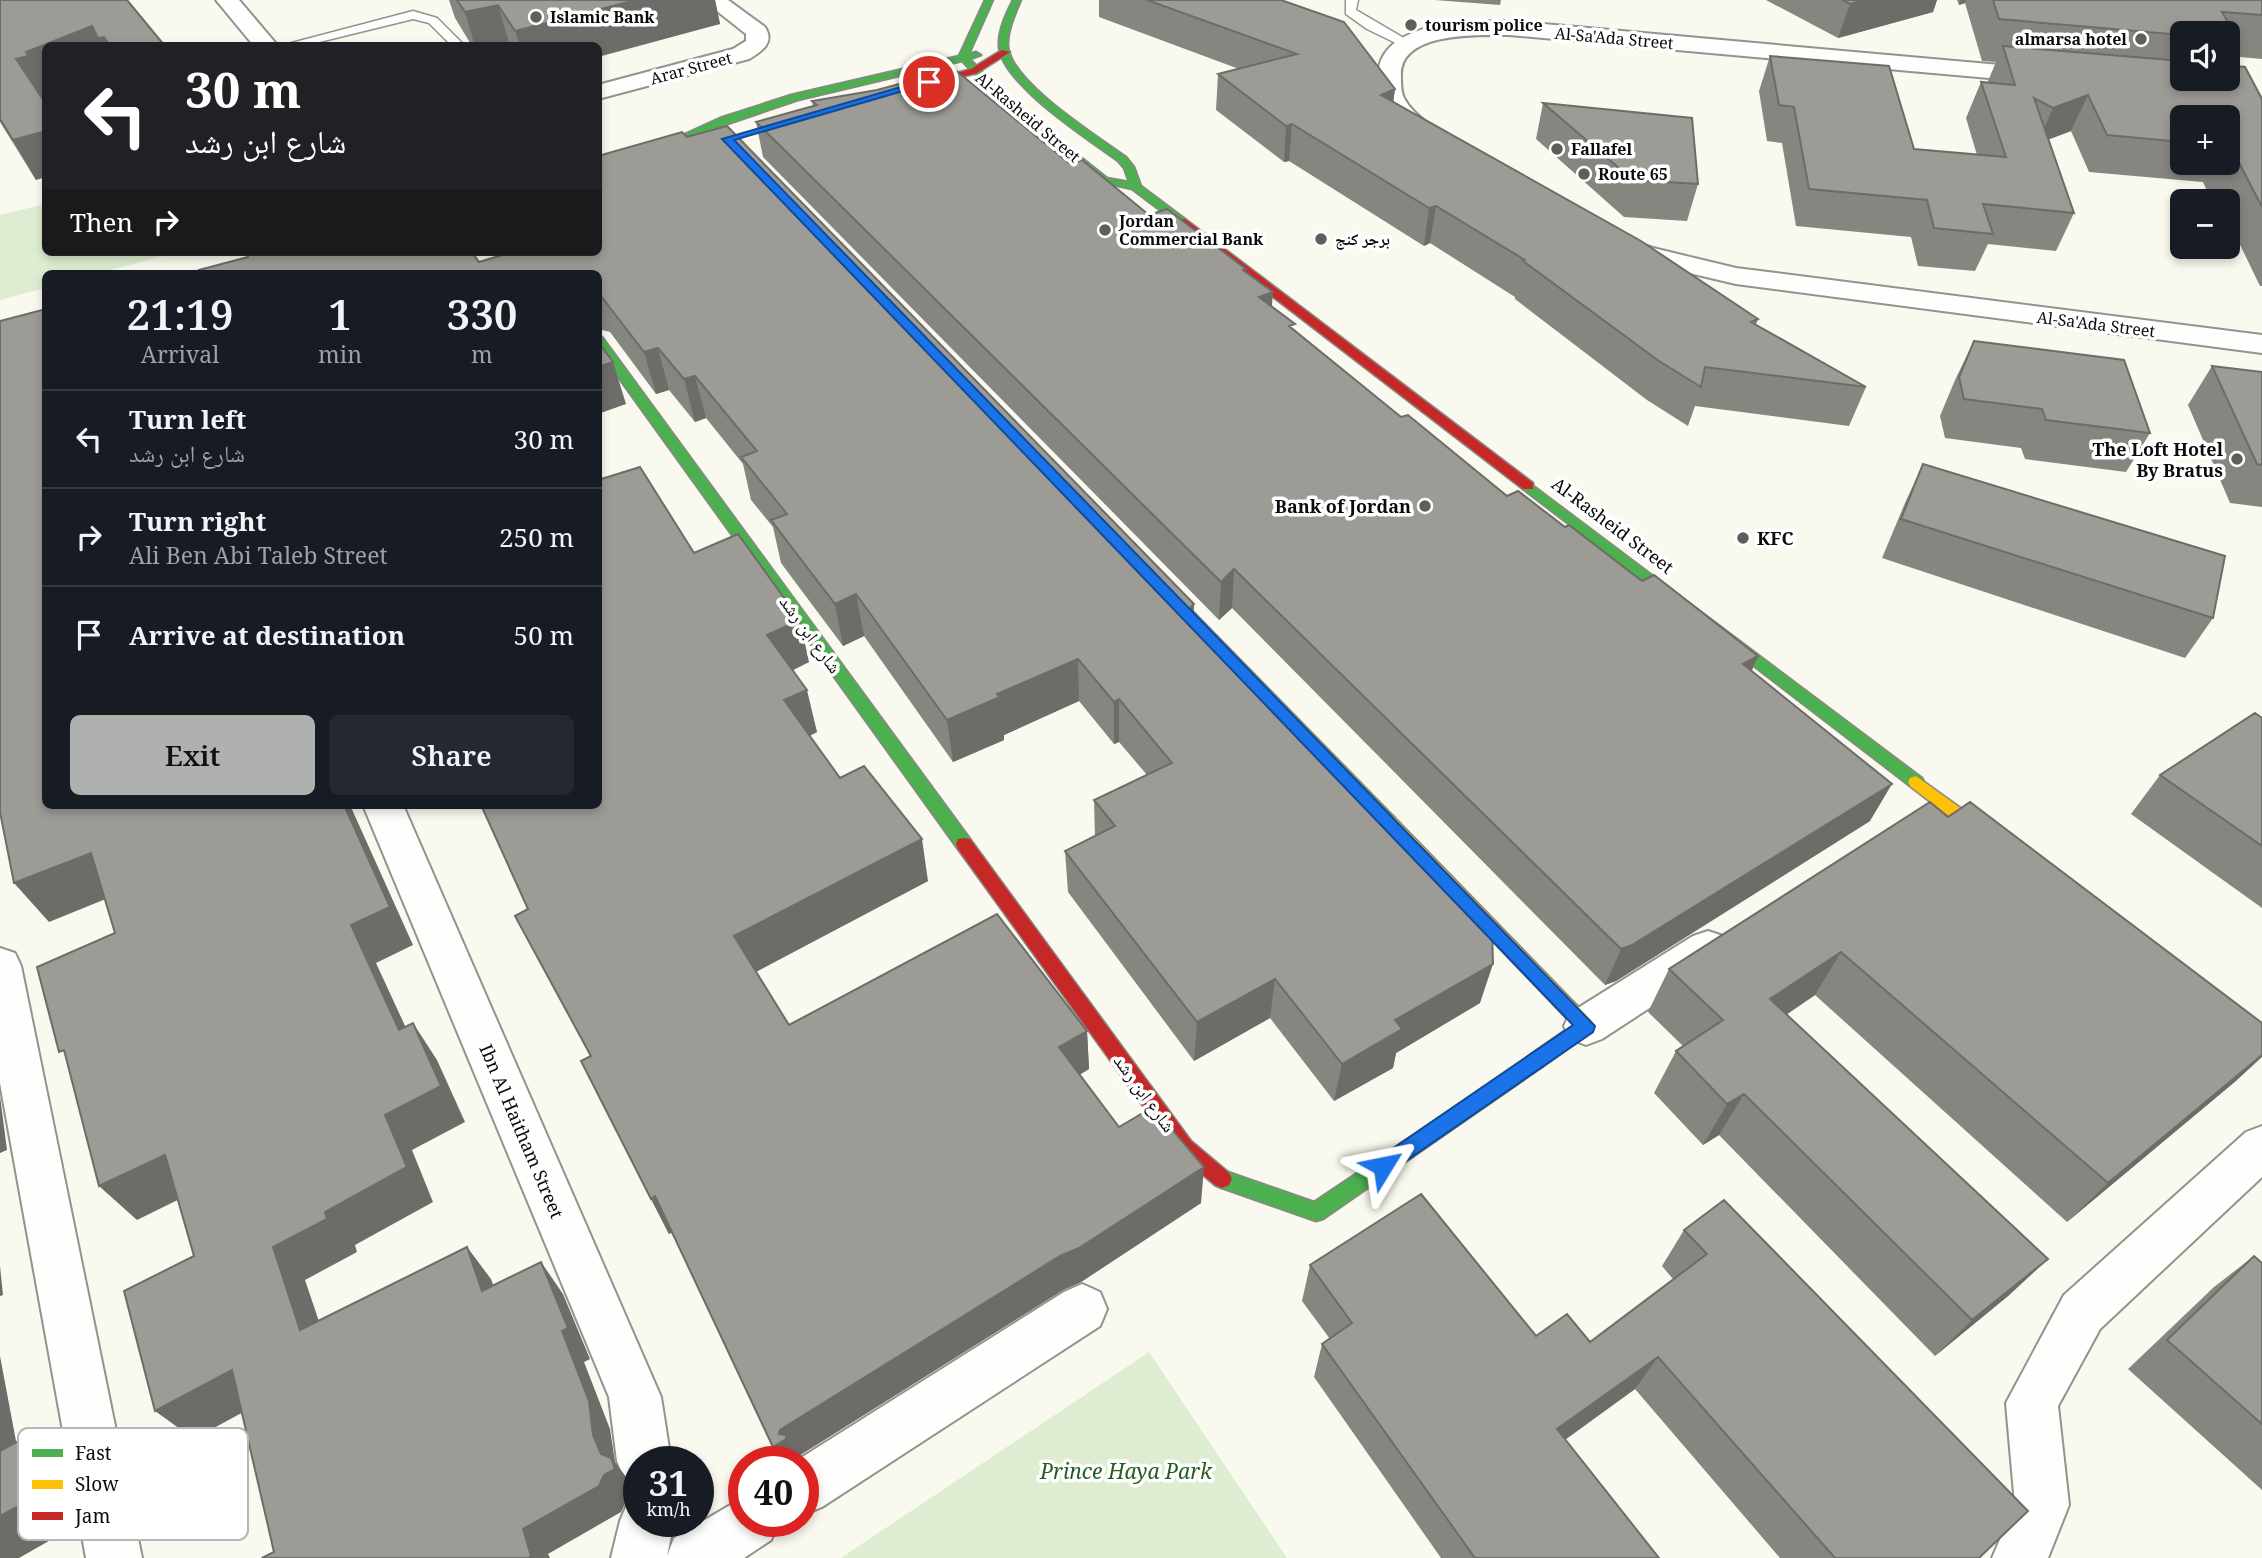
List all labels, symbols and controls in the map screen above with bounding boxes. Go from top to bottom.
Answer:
place label: Islamic Bank [550,6,655,28]
marker: Islamic Bank [528,9,544,25]
place label: tourism police [1425,14,1543,36]
marker: tourism police [1403,17,1419,33]
map controls [2170,21,2240,259]
button: sound [2170,21,2240,91]
street label: Al-Sa'Ada Street [1554,22,1675,54]
place label: almarsa hotel [2015,28,2127,50]
marker: almarsa hotel [2133,31,2149,47]
street label: Arar Street [648,46,735,89]
pin [899,52,959,112]
text: 30 m [185,56,301,122]
icon: arrive [910,63,948,101]
street label: Al-Rasheid Street [971,67,1085,168]
icon: left [70,70,161,161]
button: + [2170,105,2240,175]
text: شارع ابن رشد [185,119,346,162]
place label: Fallafel [1571,138,1632,160]
marker: Fallafel [1549,141,1565,157]
place label: Route 65 [1598,163,1668,185]
marker: Route 65 [1576,166,1592,182]
button: − [2170,189,2240,259]
icon: right [147,203,185,241]
text: Then [70,204,133,240]
place label: Jordan Commercial Bank [1118,210,1264,250]
marker: Jordan Commercial Bank [1097,222,1113,238]
place label: برجر كنج [1335,228,1390,250]
marker: برجر كنج [1313,231,1329,247]
text: 21:19 [127,285,234,342]
text: 1 [328,285,352,342]
text: 330 [447,285,517,342]
street label: Al-Sa'Ada Street [2036,306,2157,342]
text: Arrival [141,338,219,370]
text: min [318,338,362,370]
text: m [471,338,493,370]
text: Turn left [129,401,246,437]
icon: left [70,420,108,458]
text: 30 m [514,421,574,457]
text: شارع ابن رشد [129,437,245,469]
place label: The Loft Hotel By Bratus [2092,437,2224,482]
marker: The Loft Hotel By Bratus [2229,451,2245,467]
street label: Al-Rasheid Street [1547,471,1679,579]
place label: Bank of Jordan [1275,494,1411,518]
marker: Bank of Jordan [1417,498,1433,514]
text: Turn right [129,503,266,539]
icon: right [70,518,108,556]
text: 250 m [499,519,574,555]
place label: KFC [1757,526,1793,550]
marker: KFC [1735,530,1751,546]
text: Ali Ben Abi Taleb Street [129,539,388,571]
street label: شارع ابن رشد [775,590,847,678]
icon: arrive [70,616,108,654]
text: Arrive at destination [129,617,405,653]
text: 50 m [514,617,574,653]
button: Exit [70,715,315,795]
button: Share [329,715,574,795]
street label: Ibn Al Haitham Street [474,1040,570,1222]
street label: شارع ابن رشد [1109,1049,1181,1137]
position arrow [1346,1129,1420,1203]
legend [18,1428,248,1540]
text: Fast [75,1440,112,1466]
speed limit sign: 40 [728,1446,819,1537]
park label: Prince Haya Park [1039,1457,1213,1485]
text: 31 [649,1459,688,1506]
text: Slow [75,1471,119,1497]
text: km/h [646,1497,691,1521]
text: Jam [74,1503,110,1529]

